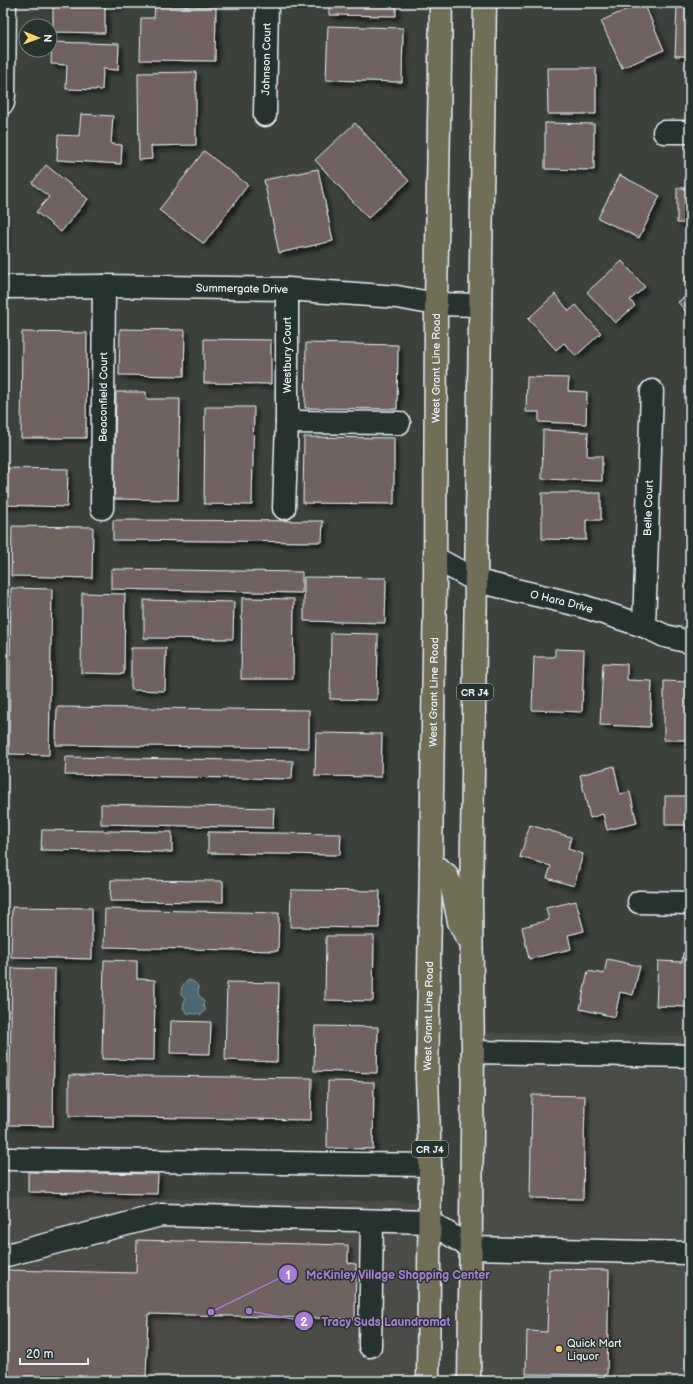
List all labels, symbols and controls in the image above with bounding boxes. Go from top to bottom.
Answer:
north arrow [18,18,58,58]
street label: Johnson Court [259,22,274,95]
text: N [41,34,54,42]
street label: Summergate Drive [196,282,289,296]
street label: West Grant Line Road [430,313,443,423]
street label: Westbury Court [281,316,294,393]
street label: Beaconfield Court [97,351,110,442]
street label: Belle Court [641,479,656,536]
street label: O Hara Drive [529,588,595,616]
street label: West Grant Line Road [427,637,441,747]
road number: CR J4 [457,684,493,700]
street label: West Grant Line Road [421,961,436,1071]
road number: CR J4 [412,1141,448,1157]
callout: McKinley Village Shopping Center [278,1262,498,1286]
text: 1 [285,1268,291,1283]
text: McKinley Village Shopping Center [306,1268,490,1283]
callout: Tracy Suds Laundromat [294,1309,459,1333]
text: 2 [300,1315,308,1330]
text: Tracy Suds Laundromat [321,1315,451,1330]
place label: Quick Mart Liquor [567,1337,622,1363]
scale bar [20,1340,88,1366]
marker: Quick Mart Liquor [554,1344,564,1354]
text: 20 m [26,1347,53,1362]

